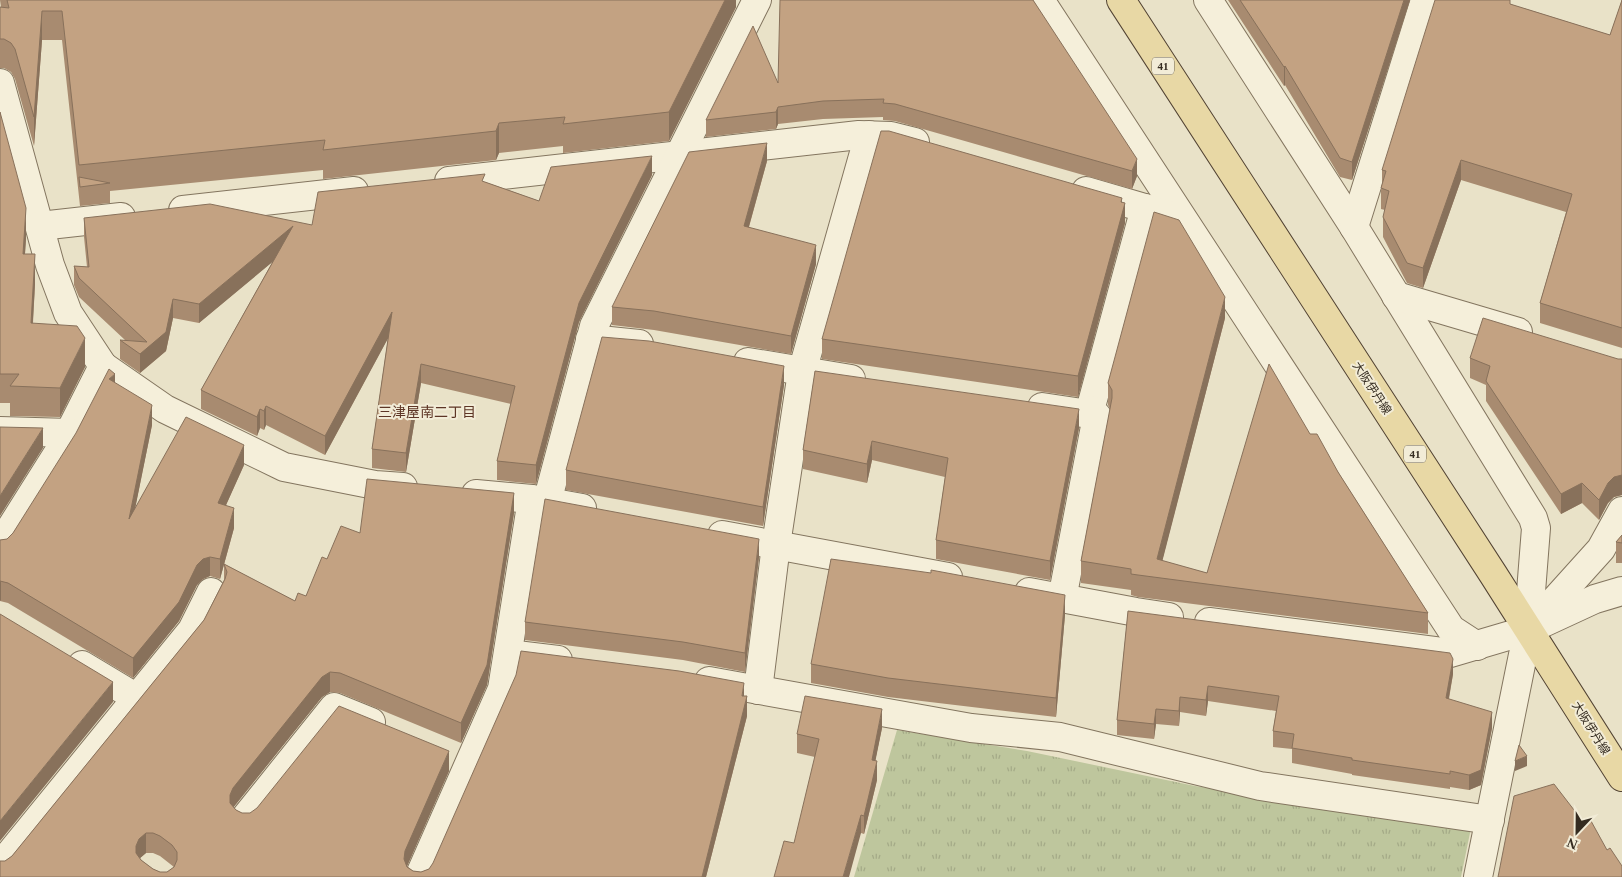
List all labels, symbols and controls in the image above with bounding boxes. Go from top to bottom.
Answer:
road number: 41 [1152,58,1174,74]
street label: 大阪伊丹線 [1350,359,1394,417]
district label: 三津屋南二丁目 [378,405,476,420]
road number: 41 [1404,446,1426,462]
street label: 大阪伊丹線 [1569,699,1613,757]
north arrow [1552,807,1602,857]
text: N [1565,835,1580,852]

